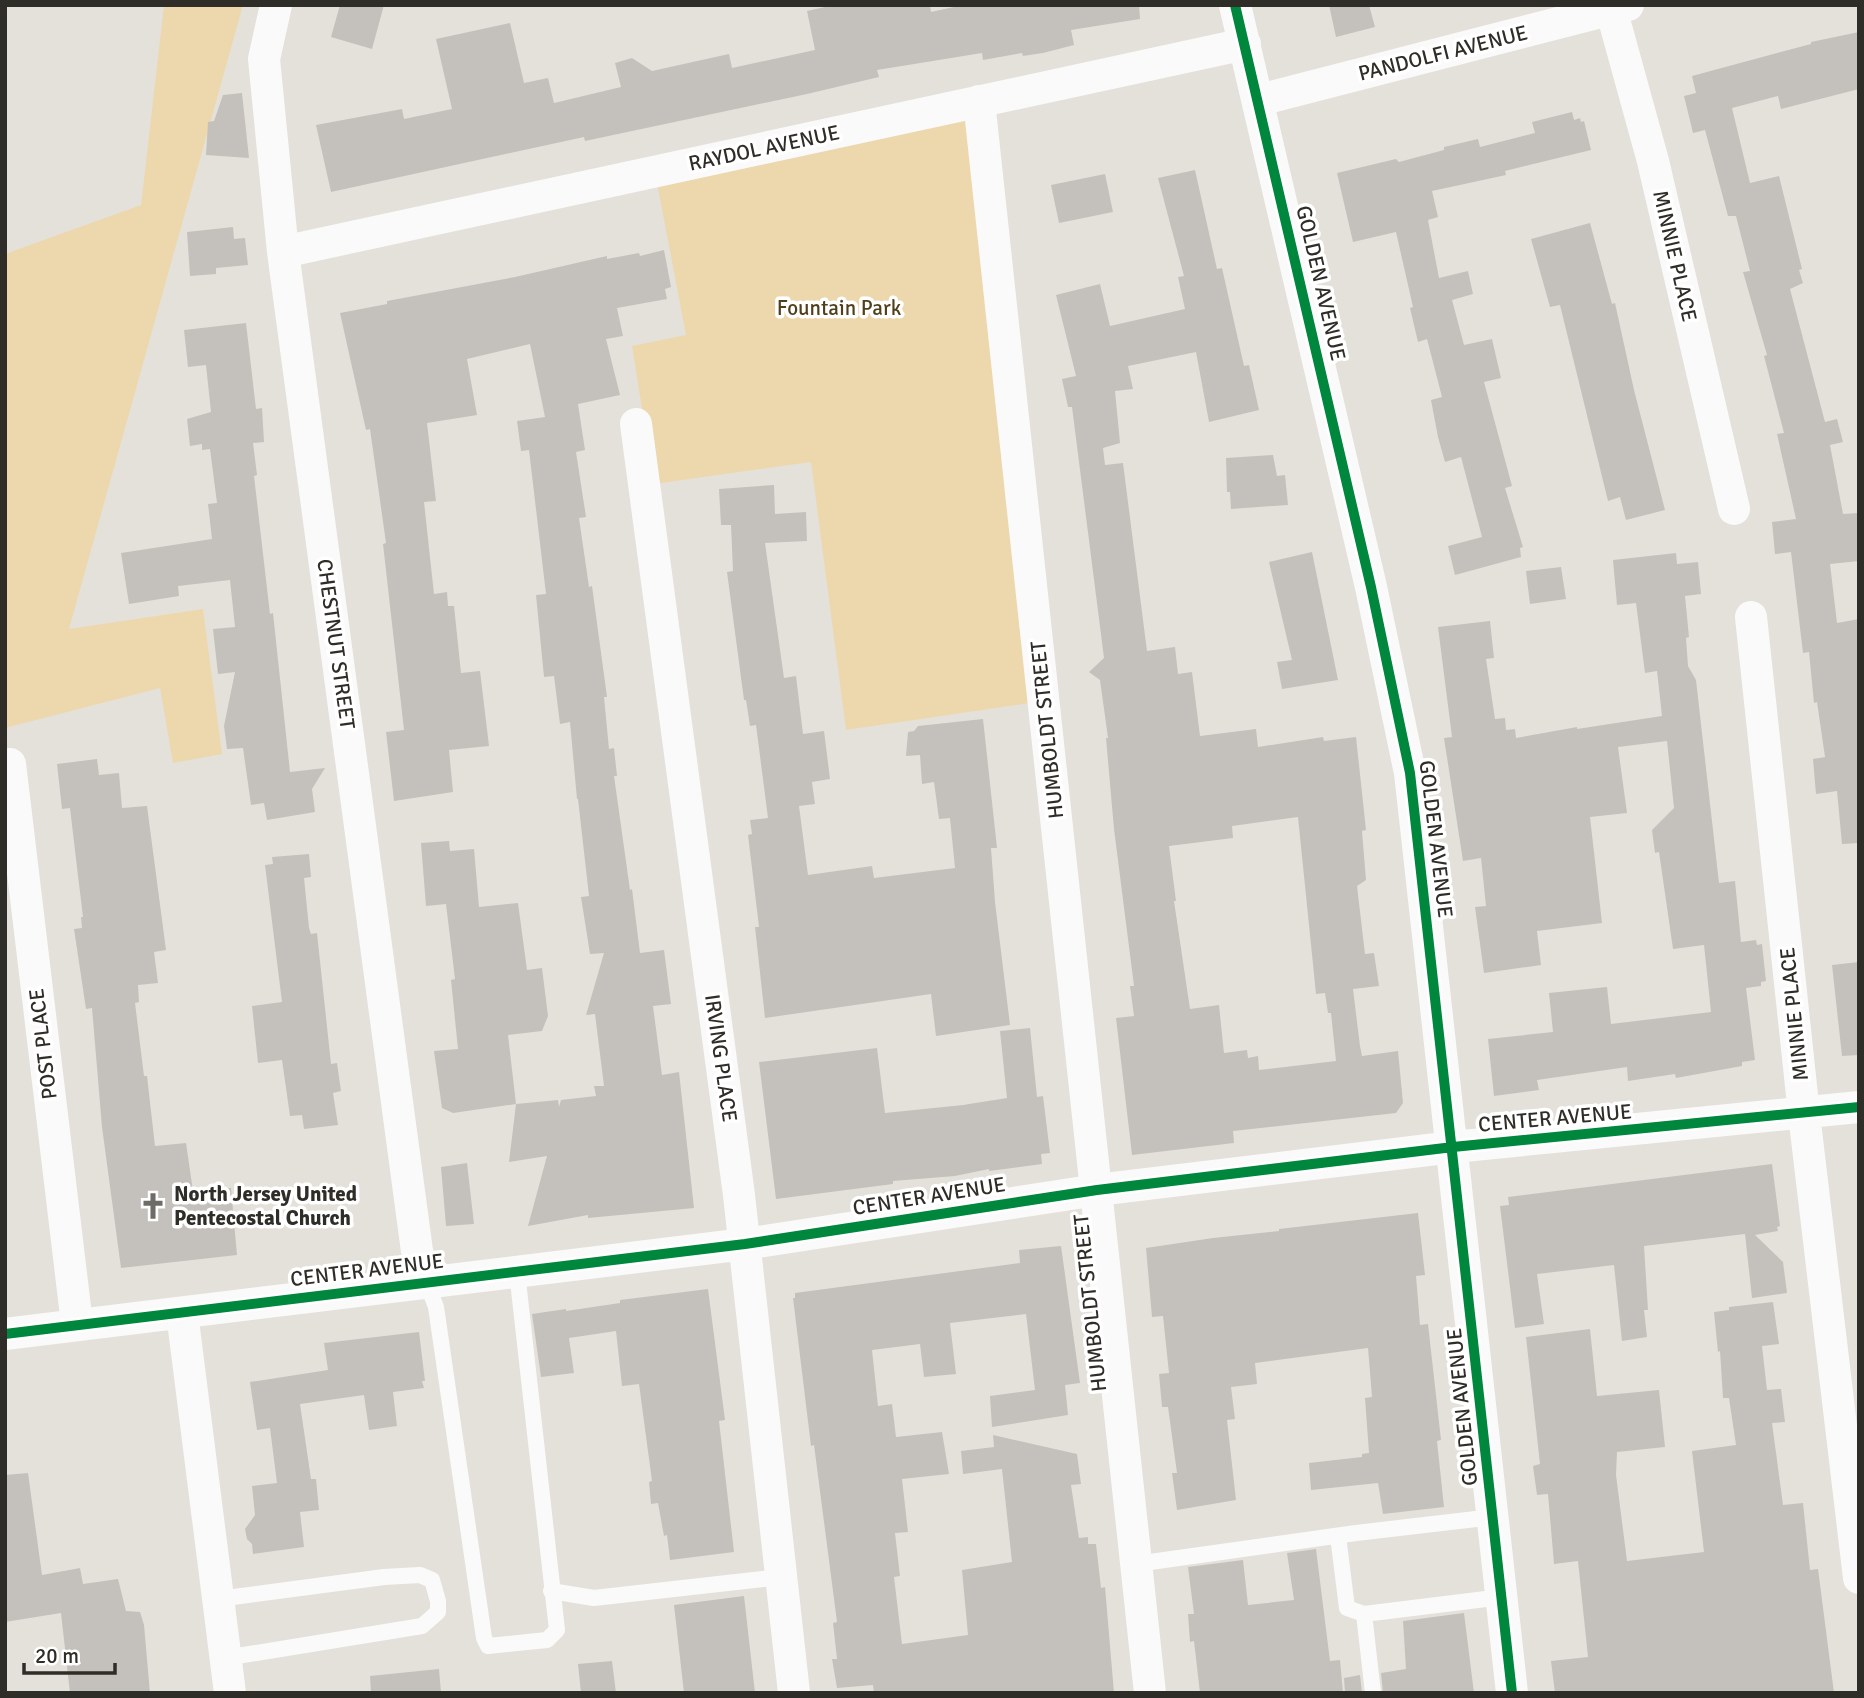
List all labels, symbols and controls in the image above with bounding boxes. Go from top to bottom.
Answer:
street label: PANDOLFI AVENUE [1356,19,1530,87]
street label: RAYDOL AVENUE [686,119,842,177]
street label: MINNIE PLACE [1647,188,1703,324]
street label: GOLDEN AVENUE [1291,203,1351,363]
park label: Fountain Park [777,295,902,321]
street label: CHESTNUT STREET [311,557,361,731]
street label: HUMBOLDT STREET [1025,639,1069,820]
street label: GOLDEN AVENUE [1413,759,1459,919]
street label: MINNIE PLACE [1774,946,1814,1082]
street label: POST PLACE [23,987,63,1101]
street label: IRVING PLACE [699,992,743,1124]
street label: CENTER AVENUE [1477,1098,1633,1138]
street label: CENTER AVENUE [851,1171,1007,1221]
place label: North Jersey United Pentecostal Church [174,1181,357,1231]
church icon: North Jersey United Pentecostal Church [138,1191,168,1221]
street label: HUMBOLDT STREET [1068,1212,1112,1393]
street label: CENTER AVENUE [289,1248,445,1292]
street label: GOLDEN AVENUE [1441,1327,1483,1487]
scale bar [24,1632,116,1676]
text: 20 m [35,1643,79,1669]

